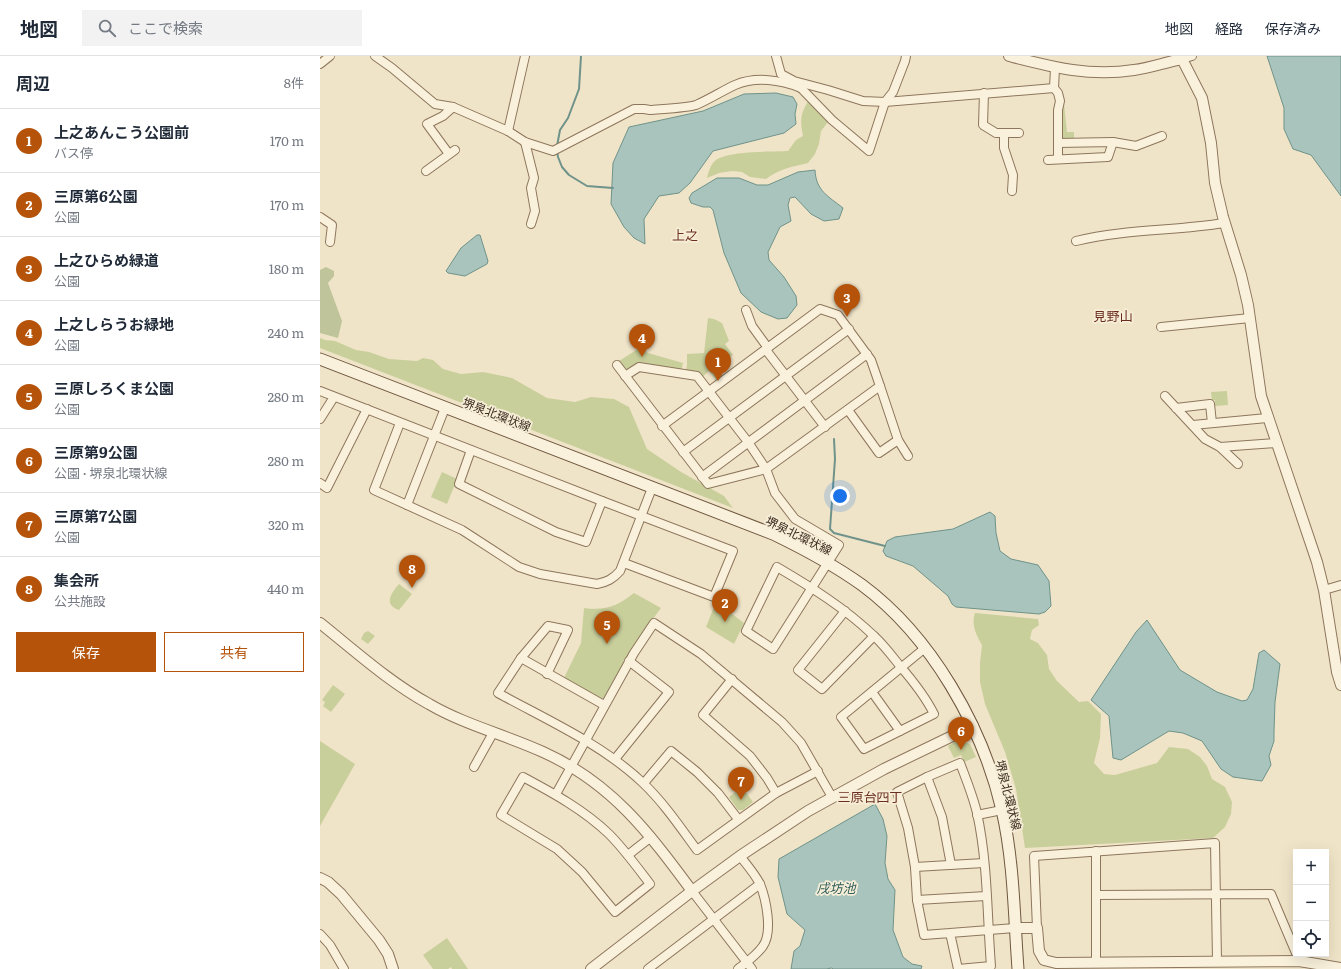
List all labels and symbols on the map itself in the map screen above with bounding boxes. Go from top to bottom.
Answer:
district label: 上之 [672,225,698,244]
pin: 3 [834,284,860,317]
district label: 見野山 [1093,306,1133,325]
pin: 4 [629,324,655,357]
pin: 1 [705,348,731,381]
street label: 堺泉北環状線 [460,393,534,435]
your location [830,486,850,506]
street label: 堺泉北環状線 [763,511,835,559]
pin: 8 [399,555,425,588]
pin: 2 [712,589,738,622]
pin: 5 [594,611,620,644]
pin: 6 [948,717,974,750]
street label: 堺泉北環状線 [992,758,1026,832]
pin: 7 [728,767,754,800]
district label: 三原台四丁 [837,787,903,806]
water label: 戌坊池 [816,878,857,897]

